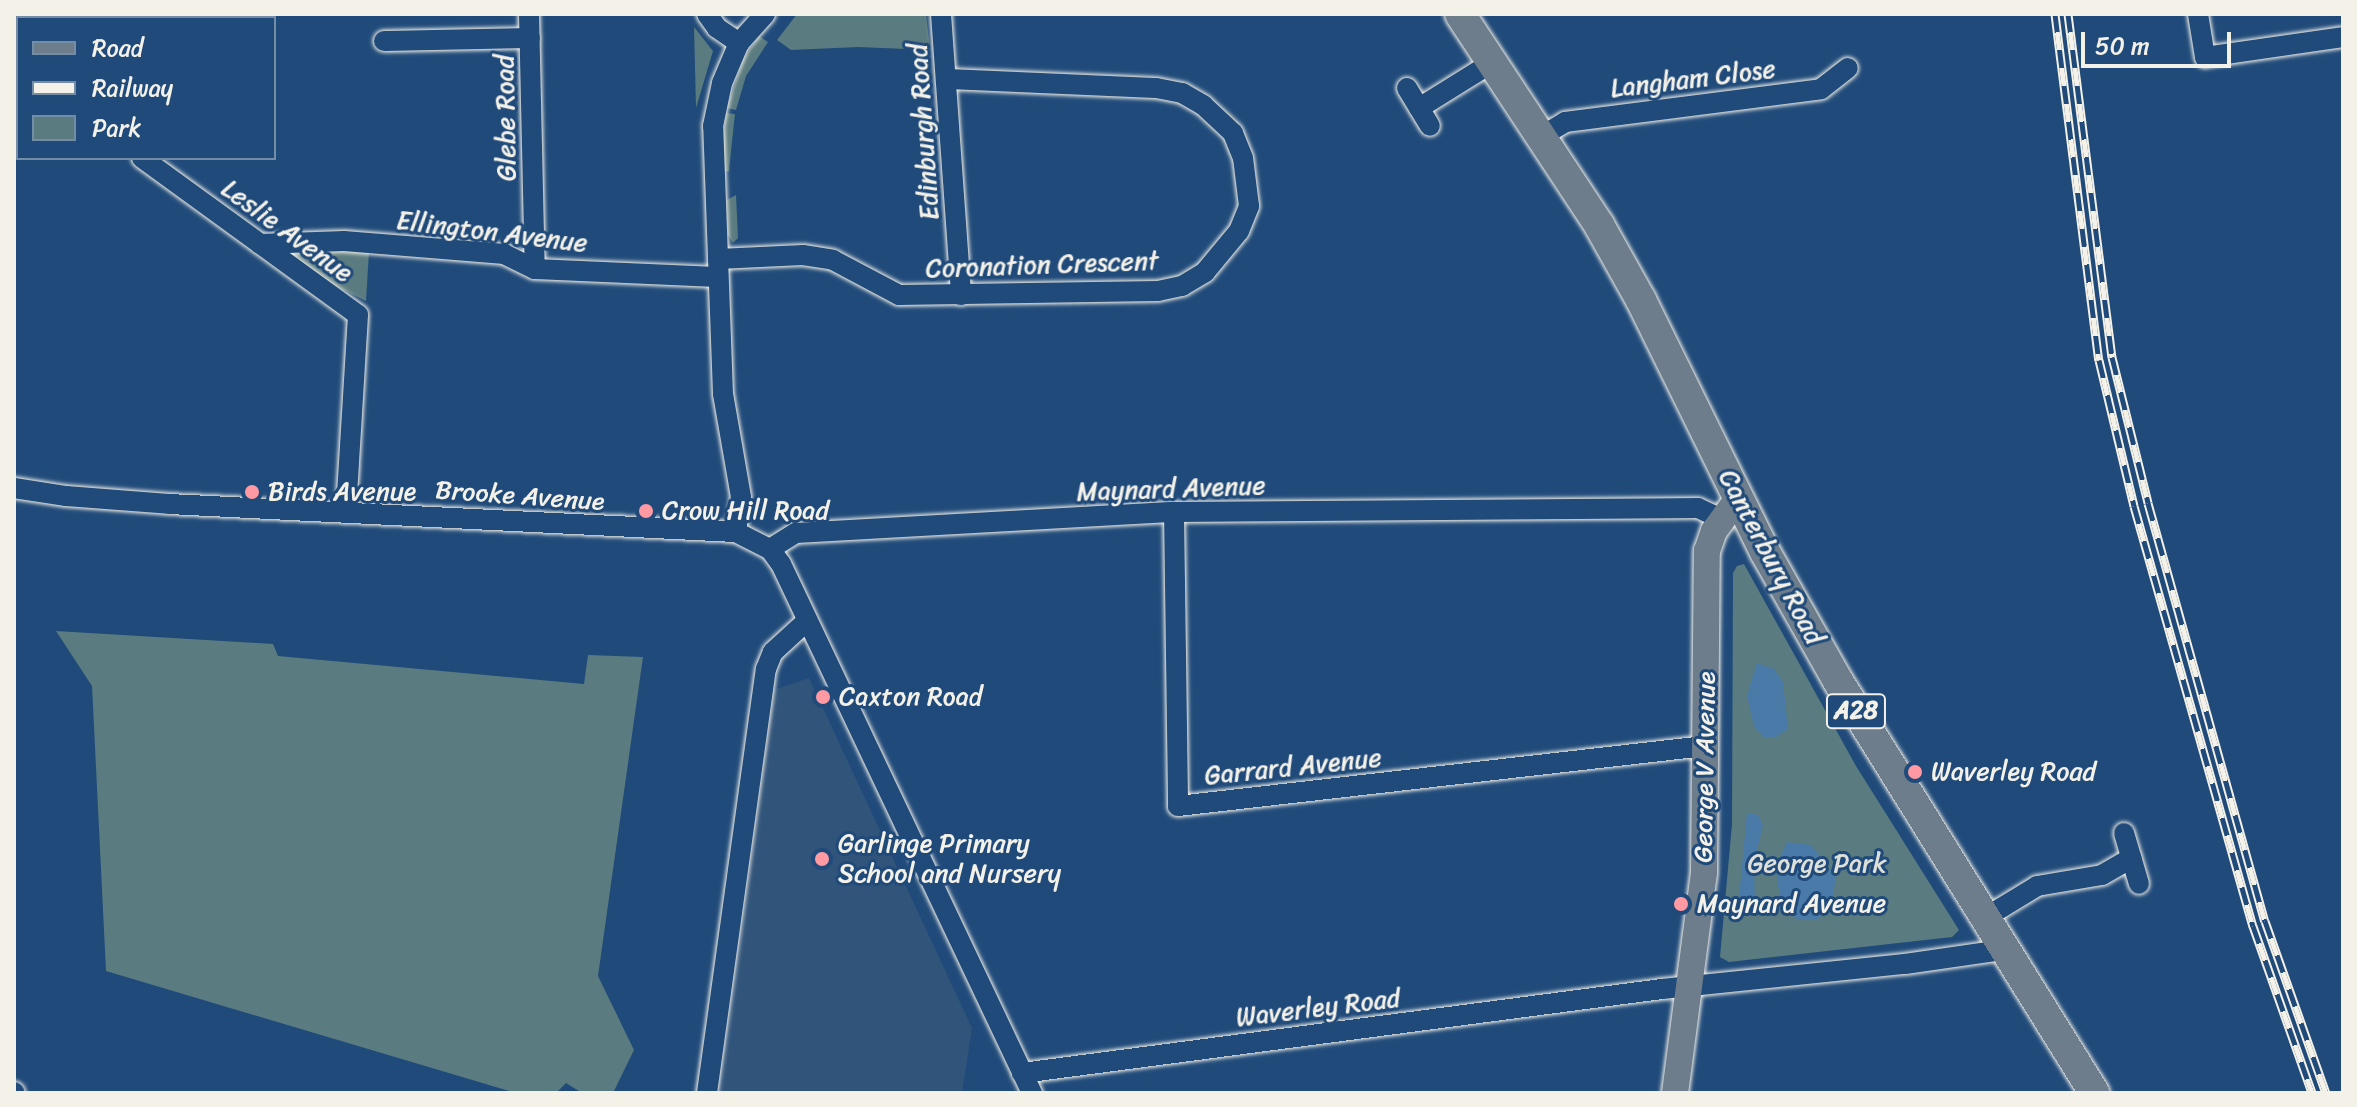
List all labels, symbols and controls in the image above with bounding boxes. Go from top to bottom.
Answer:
legend [16,16,276,160]
scale bar [2085,16,2235,66]
text: 50 m [2095,25,2150,67]
text: Road [92,27,143,69]
street label: Edinburgh Road [902,43,946,221]
street label: Langham Close [1608,53,1778,105]
street label: Glebe Road [489,54,523,182]
text: Railway [92,67,173,109]
text: Park [92,107,141,149]
street label: Leslie Avenue [215,173,359,289]
street label: Ellington Avenue [395,205,589,259]
street label: Coronation Crescent [924,245,1160,285]
street label: Canterbury Road [1712,464,1830,650]
street label: Maynard Avenue [1076,470,1266,508]
street label: Brooke Avenue [434,475,606,517]
place label: Birds Avenue [268,476,416,508]
marker: Birds Avenue [243,483,261,501]
place label: Crow Hill Road [662,495,830,527]
marker: Crow Hill Road [637,502,655,520]
street label: George V Avenue [1688,671,1722,863]
place label: Caxton Road [839,681,983,713]
marker: Caxton Road [814,688,832,706]
road number: A28 [1824,691,1888,731]
street label: Garrard Avenue [1203,742,1383,792]
place label: Waverley Road [1931,756,2096,788]
marker: Waverley Road [1906,763,1924,781]
place label: Garlinge Primary School and Nursery [838,828,1061,890]
park label: George Park [1747,848,1887,880]
marker: Garlinge Primary School and Nursery [813,850,831,868]
place label: Maynard Avenue [1697,888,1886,920]
marker: Maynard Avenue [1672,895,1690,913]
street label: Waverley Road [1234,982,1402,1034]

